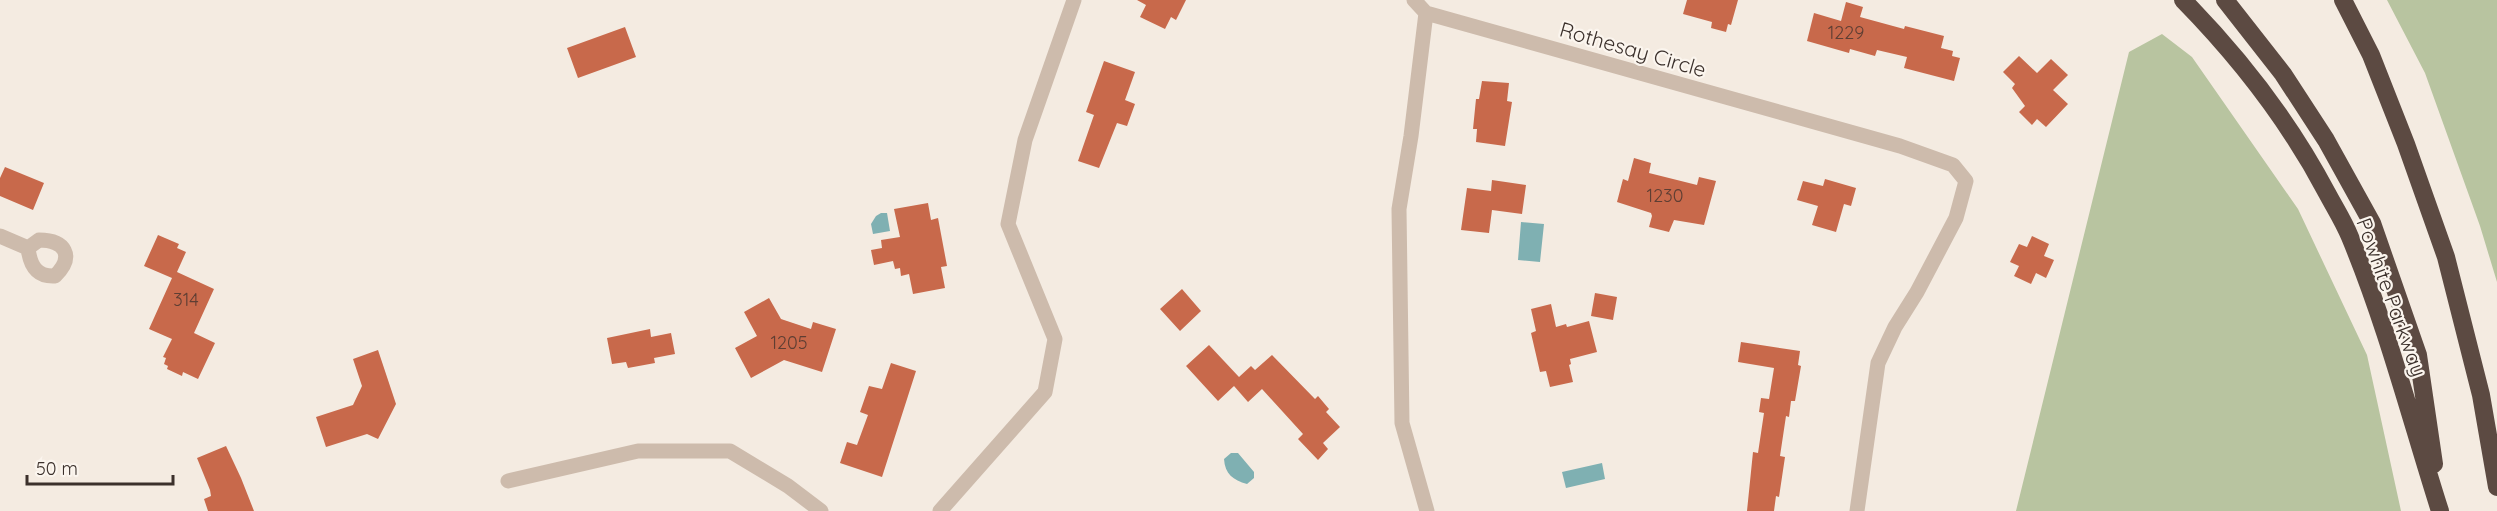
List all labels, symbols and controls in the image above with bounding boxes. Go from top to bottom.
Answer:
street label: Rothesay Circle [1557,16,1709,82]
house number: 1229 [1828,21,1864,44]
house number: 1230 [1647,184,1683,207]
street label: Powhite Parkway [2351,214,2433,380]
house number: 314 [173,288,199,311]
house number: 1205 [770,331,808,354]
scale bar [27,448,172,486]
text: 50 m [36,457,78,480]

